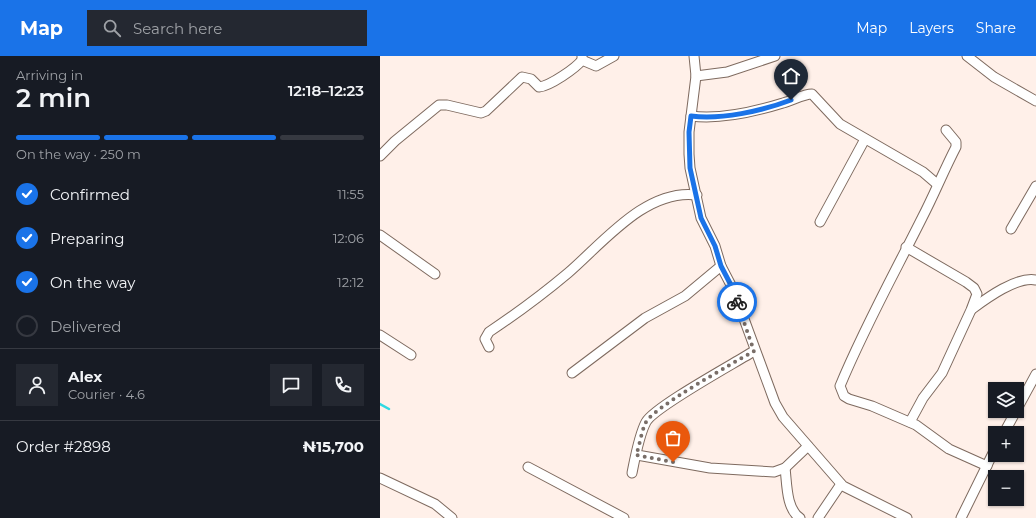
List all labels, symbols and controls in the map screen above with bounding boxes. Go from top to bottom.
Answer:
search box [87,10,367,46]
text: Map [20,17,63,40]
icon: search [101,17,123,39]
text: Search here [133,19,222,38]
text: Map [856,19,887,37]
text: Layers [909,19,954,37]
text: Share [976,19,1016,37]
pin [774,59,808,100]
icon: home [780,65,802,87]
text: Arriving in [16,67,83,83]
text: 12:18–12:23 [288,81,364,100]
text: 2 min [16,82,91,114]
text: On the way · 250 m [16,146,141,162]
icon: check [16,183,38,205]
text: Confirmed [50,185,130,204]
text: 11:55 [337,186,364,202]
icon: check [16,227,38,249]
text: Preparing [50,229,125,248]
text: 12:06 [333,230,364,246]
icon: check [16,271,38,293]
text: On the way [50,273,135,292]
text: 12:12 [337,274,364,290]
courier [717,282,757,322]
icon: bike [726,291,748,313]
text: Delivered [50,317,122,336]
button: person [16,364,58,406]
button: chat [270,364,312,406]
button: phone [322,364,364,406]
text: Alex [68,367,102,386]
map controls [988,382,1024,506]
button: layers [988,382,1024,418]
text: Courier · 4.6 [68,386,145,402]
pin [656,421,690,462]
button: + [988,426,1024,462]
icon: bag [662,427,684,449]
text: Order #2898 [16,437,111,456]
text: ₦15,700 [303,437,364,456]
button: − [988,470,1024,506]

